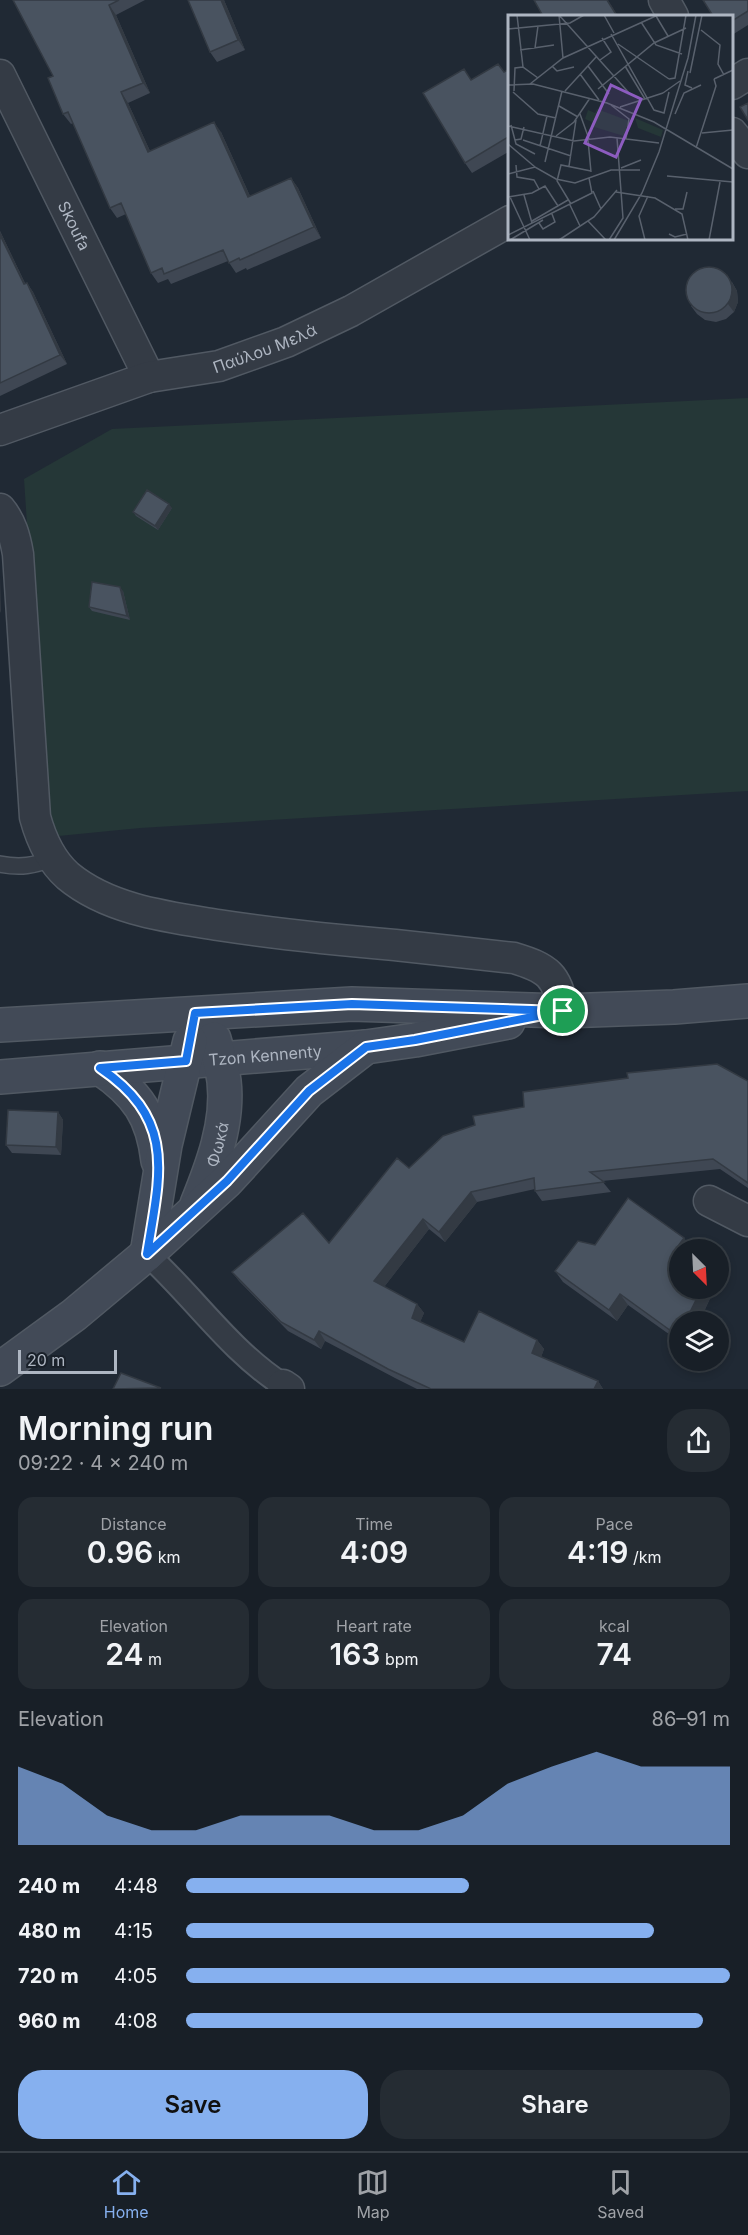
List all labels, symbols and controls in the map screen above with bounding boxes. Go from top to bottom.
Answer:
inset map [508,15,733,240]
street label: Skoufa [54,198,95,254]
street label: Παύλου Μελά [210,319,320,377]
pin [537,985,588,1036]
icon: arrive [546,994,579,1027]
street label: Tzon Kennenty [208,1041,322,1070]
street label: Φωκά [202,1120,233,1170]
north arrow [669,1239,729,1299]
map controls [669,1239,729,1371]
button: layers [669,1311,729,1371]
scale bar [18,1347,117,1374]
text: 20 m [27,1350,65,1370]
text: Morning run [18,1408,213,1448]
button: share [667,1409,730,1472]
text: 09:22 · 4 × 240 m [18,1451,188,1475]
text: Distance [101,1514,167,1534]
text: Time [355,1514,393,1534]
text: Pace [595,1514,633,1534]
text: 0.96 [87,1534,153,1570]
text: 4:09 [340,1534,408,1570]
text: 4:19 [567,1534,629,1570]
text: km [153,1547,181,1567]
text: /km [629,1547,662,1567]
text: Elevation [99,1616,168,1636]
text: Heart rate [336,1616,412,1636]
text: kcal [599,1616,630,1636]
text: 24 [105,1636,144,1672]
text: 163 [329,1636,380,1672]
text: 74 [597,1636,632,1672]
text: m [144,1649,162,1669]
text: bpm [380,1649,419,1669]
text: Elevation [18,1707,104,1731]
text: 86–91 m [652,1707,730,1731]
text: 240 m [18,1874,80,1898]
text: 4:48 [114,1874,158,1898]
text: 480 m [18,1919,81,1943]
text: 4:15 [114,1919,153,1943]
text: 720 m [18,1964,79,1988]
text: 4:05 [114,1964,157,1988]
text: 960 m [18,2009,80,2033]
text: 4:08 [114,2009,158,2033]
button: Save [18,2070,368,2139]
button: Share [380,2070,730,2139]
tab: Home [104,2166,149,2222]
tab: Map [356,2166,390,2222]
tab: Saved [597,2166,644,2222]

